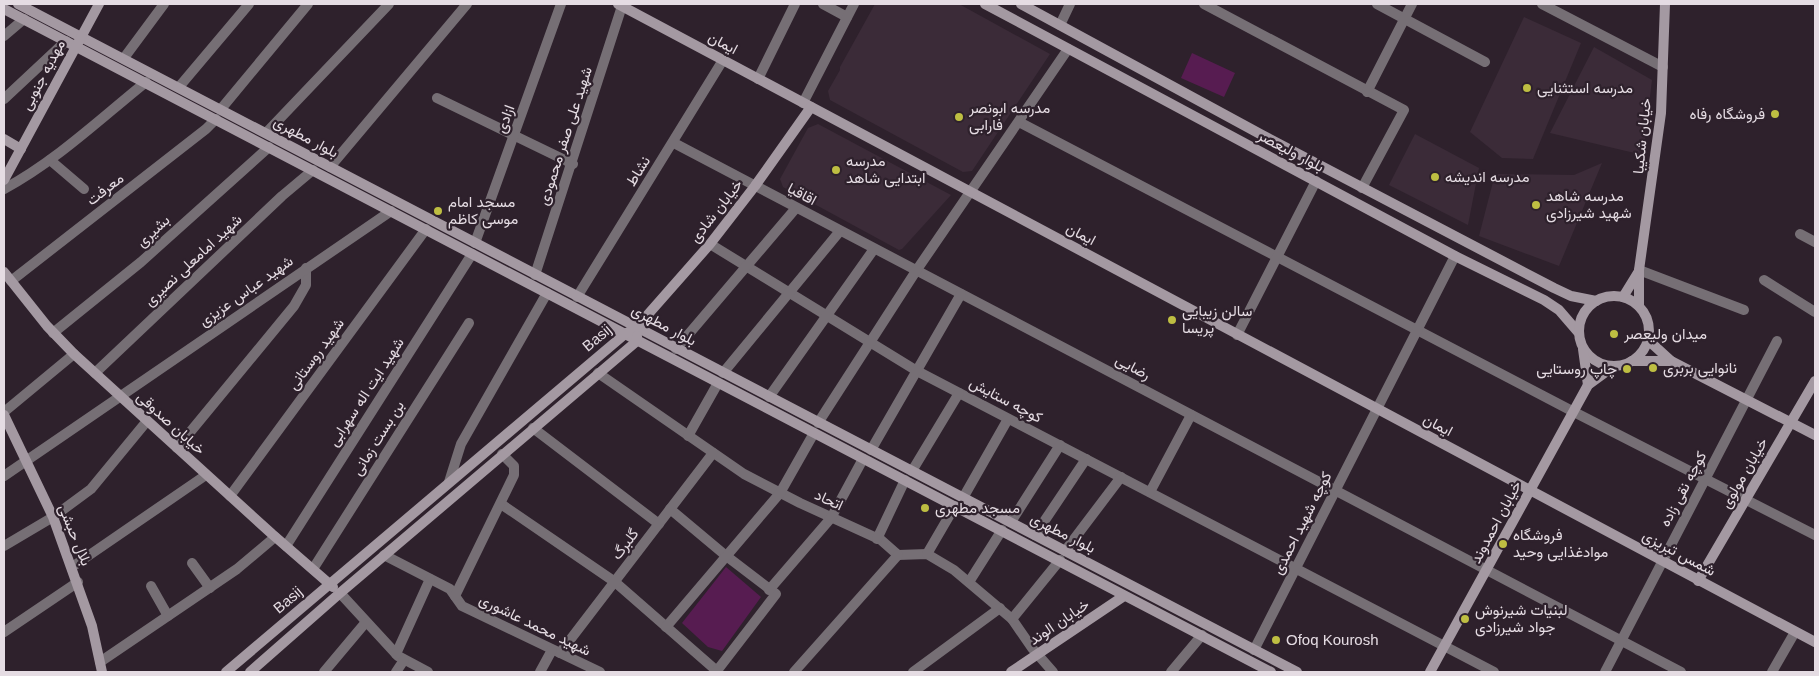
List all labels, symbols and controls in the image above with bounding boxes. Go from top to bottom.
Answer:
street label: ایمان [705,28,741,58]
street label: مهدیه جنوبی [17,37,70,114]
street label: شهید علی صفر محمودی [534,64,597,208]
place label: مدرسه استثنایی [1537,79,1633,98]
marker: مدرسه استثنایی [1521,82,1533,94]
street label: خیابان شکیبا [1629,97,1655,175]
place label: مدرسه ابونصر فارابی [968,99,1050,135]
street label: ازادی [492,102,519,136]
place label: فروشگاه رفاه [1689,105,1765,123]
marker: فروشگاه رفاه [1769,108,1781,120]
marker: مدرسه ابونصر فارابی [953,111,965,123]
street label: بلوار مطهری [270,112,341,162]
street label: بلوار ولیعصر [1254,126,1327,176]
place label: مدرسه ابتدایی شاهد [846,152,926,188]
street label: نشاط [622,153,653,189]
marker: مدرسه ابتدایی شاهد [830,164,842,176]
place label: مدرسه اندیشه [1445,168,1530,186]
street label: معرفت [83,169,127,209]
marker: مدرسه اندیشه [1429,171,1441,183]
street label: خیابان شادی [686,176,747,247]
street label: اقاقیا [784,179,820,209]
place label: مدرسه شاهد شهید شیرزادی [1546,187,1632,223]
place label: مسجد امام موسی کاظم [448,193,518,229]
marker: مدرسه شاهد شهید شیرزادی [1530,199,1542,211]
marker: مسجد امام موسی کاظم [432,205,444,217]
street label: شهید امامعلی نصیری [140,210,246,311]
street label: بشیری [132,211,174,252]
street label: ایمان [1063,219,1099,249]
street label: شهید عباس عزیزی [195,252,297,331]
street label: بلوار مطهری [628,300,699,350]
place label: سالن زیبایی پریسا [1182,302,1253,338]
marker: سالن زیبایی پریسا [1166,314,1178,326]
street label: شهید روستانی [284,315,349,394]
street label: Basij [579,321,615,355]
place label: میدان ولیعصر [1623,325,1707,343]
marker: میدان ولیعصر [1608,328,1620,340]
street label: شهید ایت اله سهرابی [324,334,409,450]
street label: رضایی [1112,350,1154,384]
place label: نانوایی بربری [1663,359,1737,378]
place label: چاپ روستایی [1536,360,1617,379]
marker: نانوایی بربری [1647,362,1659,374]
marker: چاپ روستایی [1621,363,1633,375]
street label: کوچه ستایش [966,373,1046,428]
street label: خیابان صدوقی [132,388,209,459]
street label: بن بست زمانی [348,397,409,479]
street label: ایمان [1420,410,1456,440]
street label: خیابان مولوی [1717,435,1772,512]
street label: کوچه نقی زاده [1656,448,1711,530]
street label: کوچه شهید احمدی [1268,468,1337,578]
street label: خیابان احمدوند [1467,478,1525,566]
street label: اتحاد [812,486,846,513]
place label: مسجد مطهری [935,499,1020,518]
street label: بلال حبشی [54,502,95,569]
marker: مسجد مطهری [919,502,931,514]
street label: بلوار مطهری [1027,509,1099,558]
street label: گلبرگ [608,525,643,563]
place label: فروشگاه موادغذایی وحید [1513,526,1608,562]
street label: شمس تبریزی [1639,526,1719,581]
marker: فروشگاه موادغذایی وحید [1497,538,1509,550]
street label: Basij [270,583,306,617]
street label: شهید محمد عاشوری [476,590,594,661]
street label: خیابان الوند [1025,595,1093,649]
place label: لبنیات شیرنوش جواد شیرزادی [1475,601,1567,637]
marker: لبنیات شیرنوش جواد شیرزادی [1459,613,1471,625]
place label: Ofoq Kourosh [1286,631,1379,648]
marker: Ofoq Kourosh [1270,634,1282,646]

